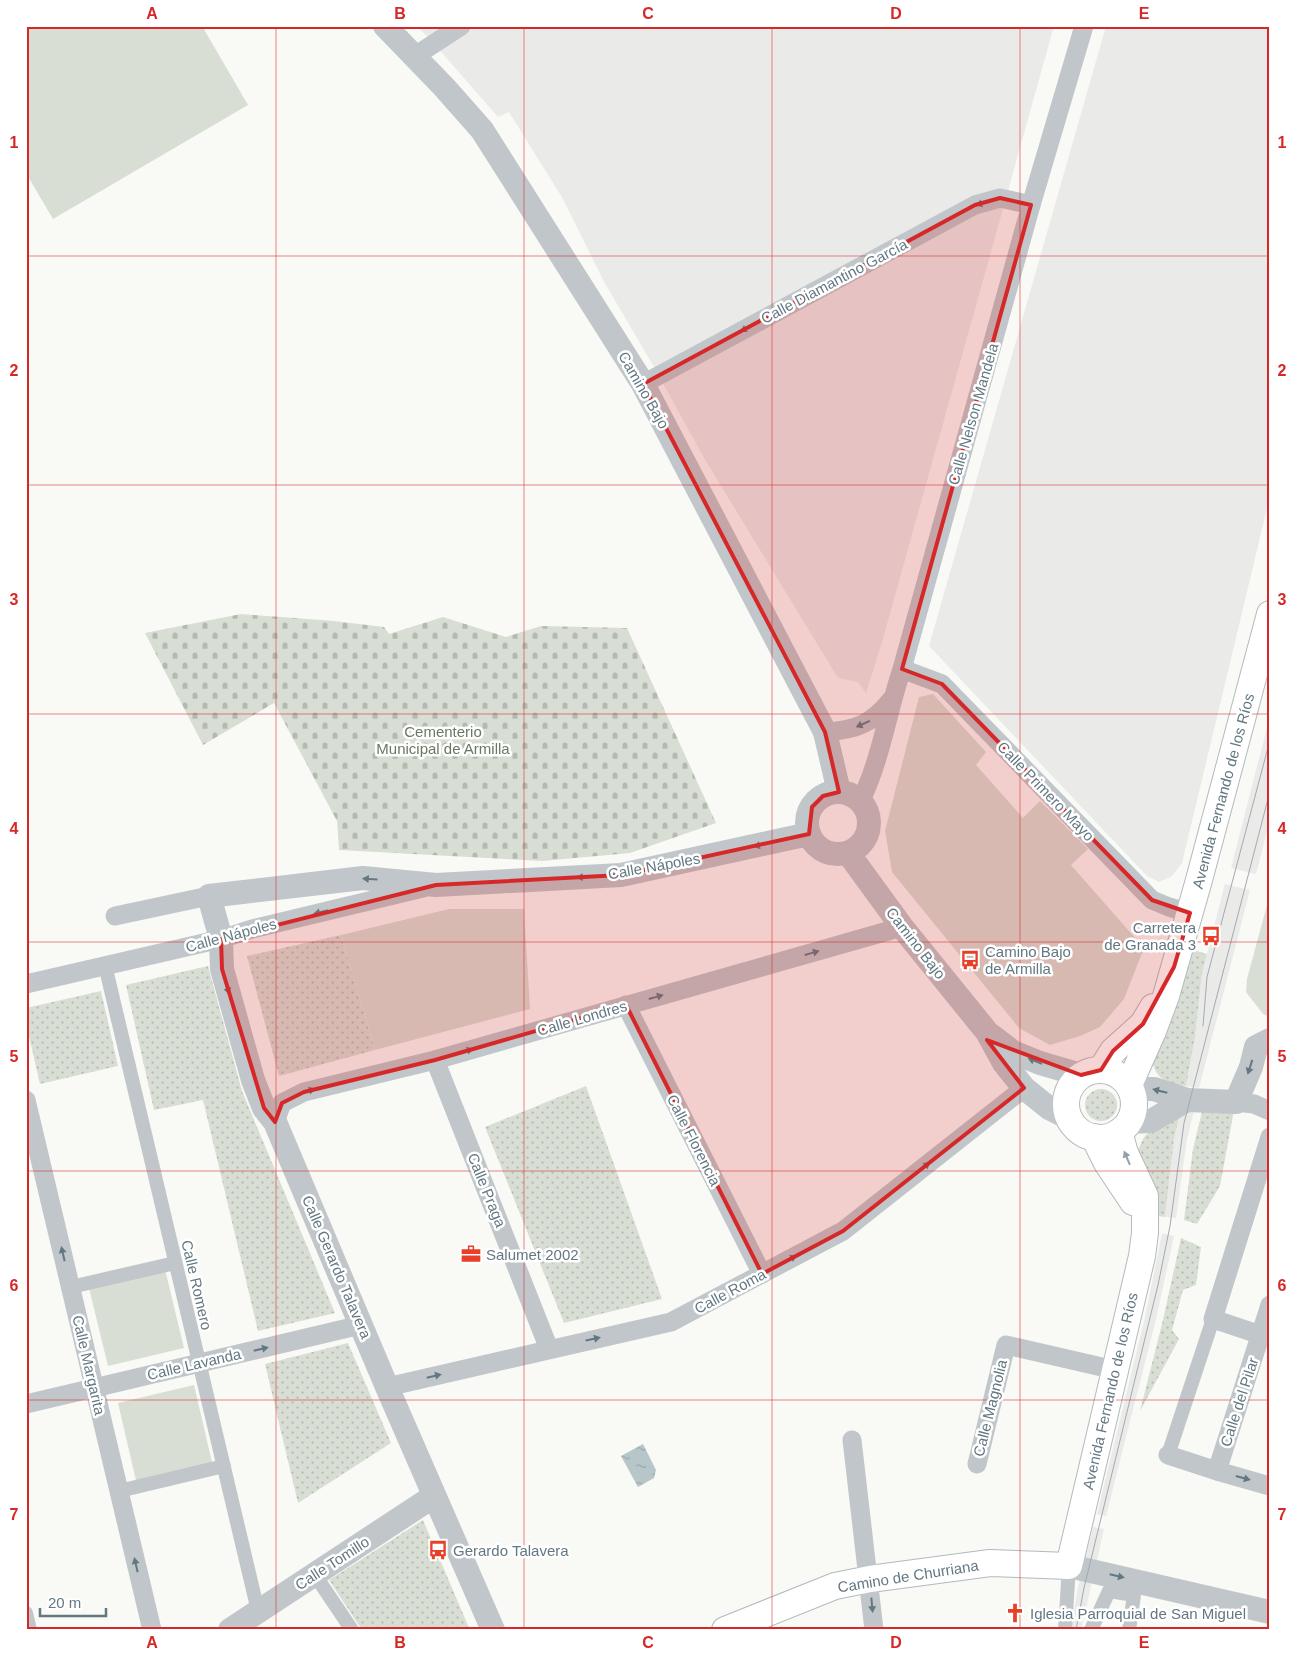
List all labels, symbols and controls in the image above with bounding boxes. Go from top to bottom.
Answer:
text: A [146,5,158,22]
text: B [394,5,406,22]
text: C [642,5,654,22]
text: D [890,5,902,22]
text: E [1139,5,1150,22]
text: 1 [10,134,19,151]
text: 1 [1278,134,1287,151]
one-way arrow [976,199,991,207]
street label: Calle Diamantino García [758,235,911,327]
one-way arrow [740,324,754,332]
street label: Calle Nelson Mandela [945,340,1002,487]
street label: Camino Bajo [615,349,673,431]
text: 2 [10,362,19,379]
text: 2 [1278,362,1287,379]
text: 3 [10,591,19,608]
text: 3 [1278,591,1287,608]
street label: Avenida Fernando de los Ríos [1189,691,1257,891]
one-way arrow [856,720,870,728]
park label: Cementerio Municipal de Armilla [376,723,510,757]
street label: Calle Primero Mayo [994,738,1098,844]
text: 4 [10,820,19,837]
text: 4 [1278,820,1287,837]
one-way arrow [754,841,769,849]
street label: Calle Nápoles [607,850,701,882]
one-way arrow [576,873,592,881]
one-way arrow [362,875,378,883]
street label: Camino Bajo [883,904,949,982]
one-way arrow [313,908,328,916]
street label: Calle Nápoles [184,915,278,955]
place label: Carretera de Granada 3 [1104,919,1197,953]
bus stop icon: Carretera de Granada 3 [1200,925,1222,947]
place label: Camino Bajo de Armilla [985,943,1071,977]
one-way arrow [805,948,820,956]
bus stop icon: Camino Bajo de Armilla [959,949,981,971]
one-way arrow [223,979,231,994]
one-way arrow [648,992,663,1000]
street label: Calle Londres [535,997,629,1039]
one-way arrow [458,1047,473,1055]
text: 5 [10,1048,19,1065]
text: 5 [1278,1048,1287,1065]
one-way arrow [1027,1056,1042,1064]
one-way arrow [1246,1060,1254,1075]
one-way arrow [301,1087,316,1095]
one-way arrow [1152,1087,1167,1095]
street label: Calle Florencia [664,1092,725,1189]
street label: Calle Praga [464,1150,510,1230]
one-way arrow [1123,1151,1131,1165]
one-way arrow [917,1162,930,1173]
street label: Calle Gerardo Talavera [299,1193,375,1342]
street label: Calle Romero [178,1238,216,1332]
office icon: Salumet 2002 [460,1243,482,1265]
one-way arrow [59,1246,67,1261]
place label: Salumet 2002 [486,1246,579,1263]
one-way arrow [783,1255,797,1263]
street label: Calle Roma [691,1265,769,1317]
text: 6 [10,1277,19,1294]
text: 6 [1278,1277,1287,1294]
street label: Avenida Fernando de los Ríos [1079,1291,1141,1491]
street label: Calle Margarita [69,1314,109,1417]
one-way arrow [585,1335,600,1343]
street label: Calle Lavanda [145,1345,243,1383]
one-way arrow [254,1345,269,1353]
street label: Calle del Pilar [1217,1355,1261,1449]
street label: Calle Magnolia [970,1357,1010,1458]
one-way arrow [427,1372,442,1380]
one-way arrow [1236,1475,1251,1483]
text: 7 [10,1506,19,1523]
text: 7 [1278,1506,1287,1523]
street label: Calle Tomillo [292,1533,372,1593]
bus stop icon: Gerardo Talavera [427,1539,449,1561]
place label: Gerardo Talavera [453,1542,569,1559]
street label: Camino de Churriana [836,1556,980,1596]
one-way arrow [132,1558,140,1573]
one-way arrow [1110,1572,1125,1580]
scale bar [40,1586,106,1618]
text: 20 m [48,1594,81,1611]
one-way arrow [868,1597,876,1613]
church icon: Iglesia Parroquial de San Miguel [1004,1602,1026,1624]
place label: Iglesia Parroquial de San Miguel [1030,1605,1246,1622]
text: A [146,1634,158,1651]
text: B [394,1634,406,1651]
text: C [642,1634,654,1651]
text: D [890,1634,902,1651]
text: E [1139,1634,1150,1651]

